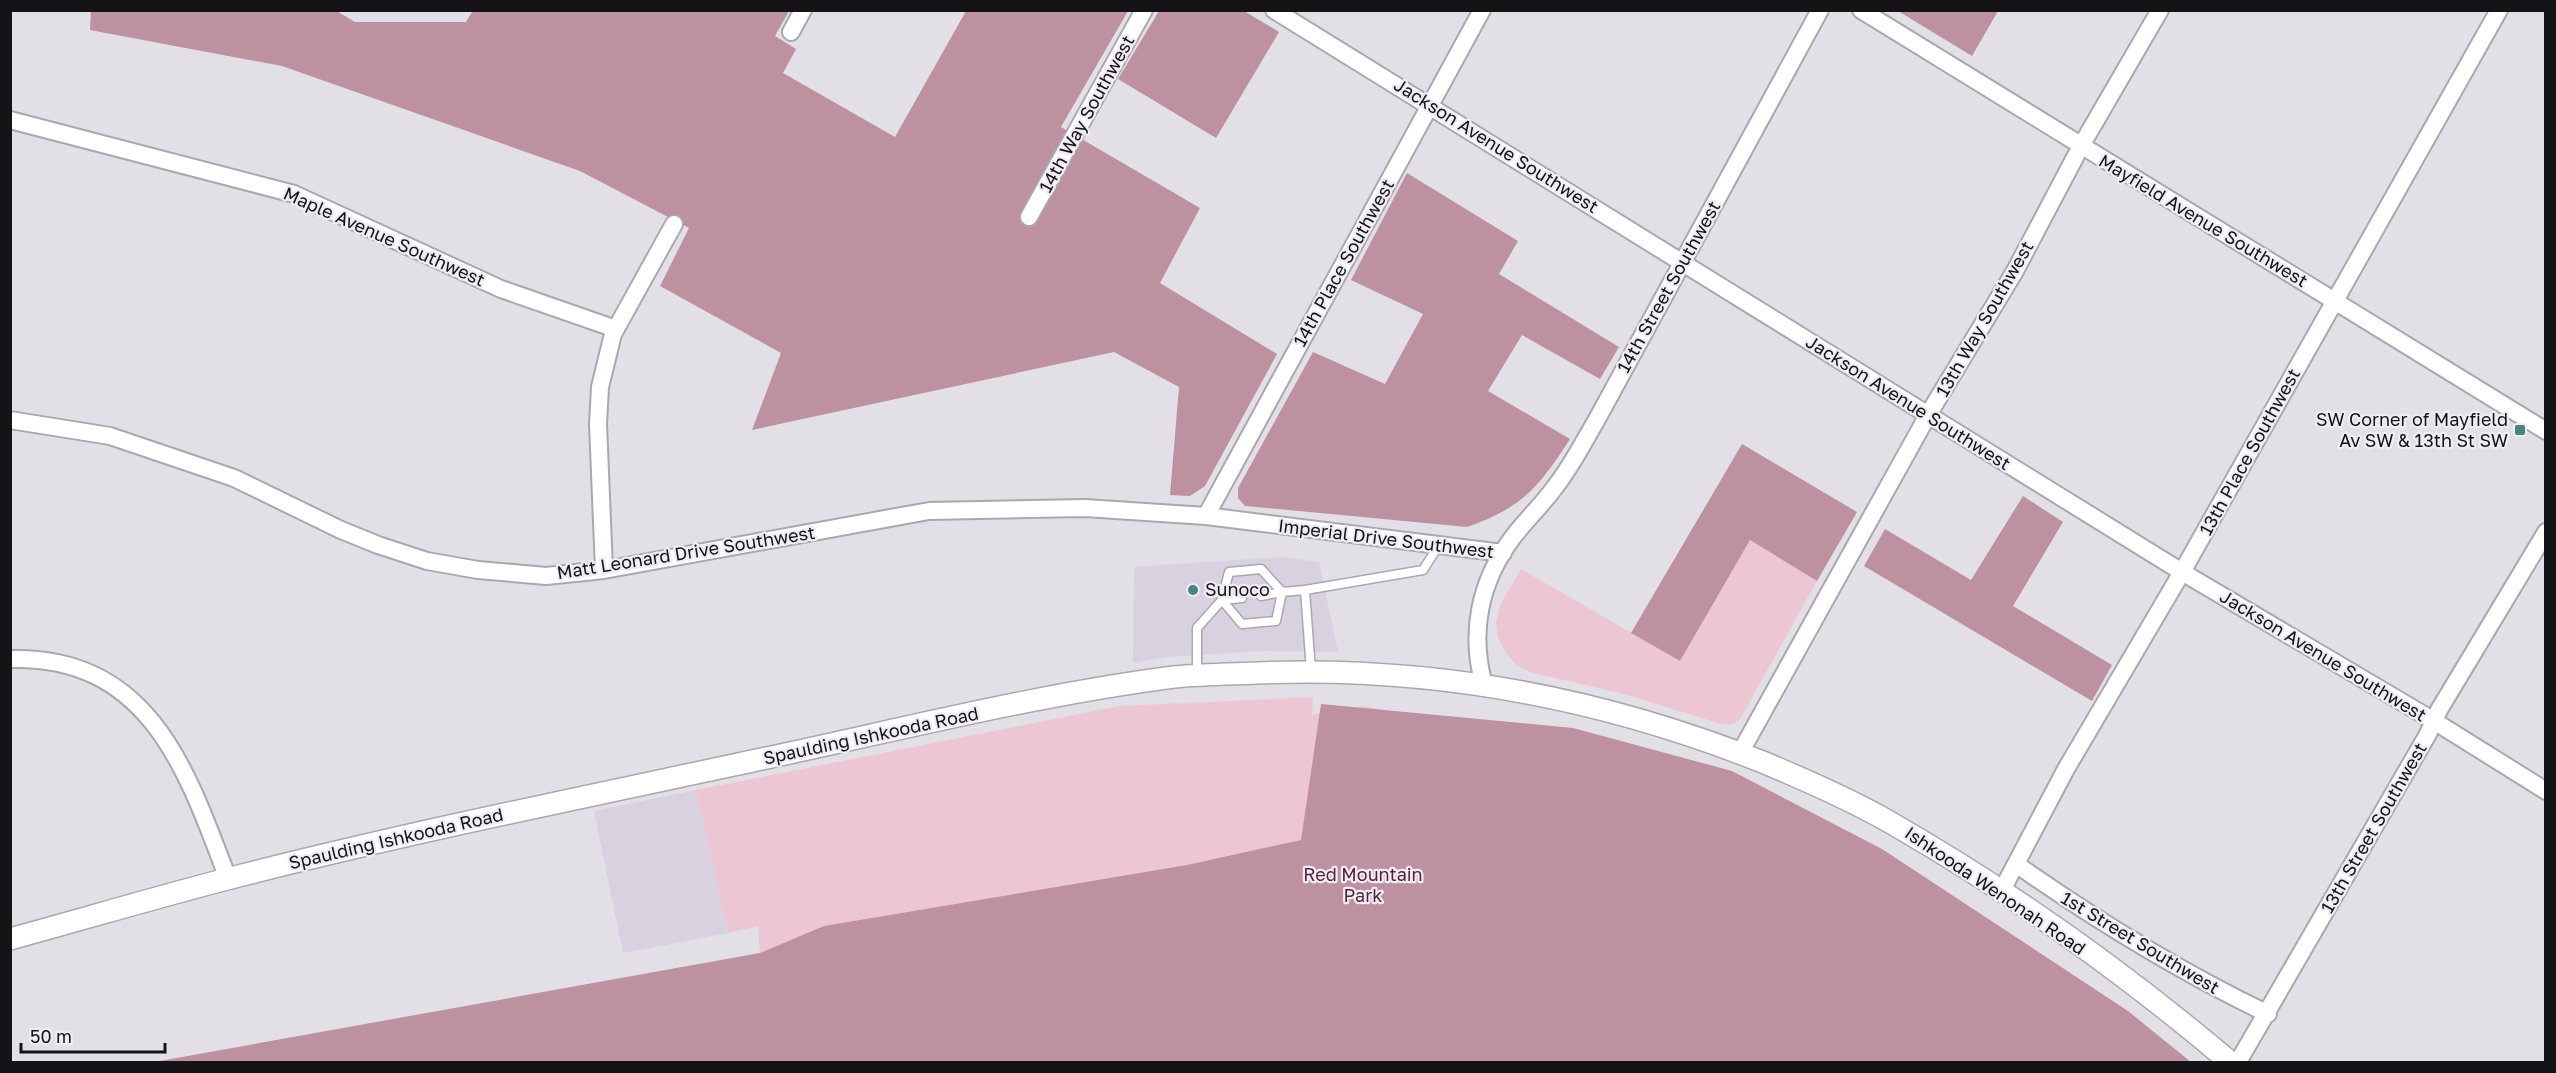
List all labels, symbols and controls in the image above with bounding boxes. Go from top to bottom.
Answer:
street label: 14th Way Southwest [1034,31,1138,196]
street label: Jackson Avenue Southwest [1390,73,1603,217]
street label: Mayfield Avenue Southwest [2095,149,2312,291]
street label: 14th Place Southwest [1288,175,1398,350]
street label: Maple Avenue Southwest [280,182,489,291]
street label: 14th Street Southwest [1612,197,1725,376]
street label: 13th Way Southwest [1931,237,2038,400]
street label: Jackson Avenue Southwest [1802,330,2015,474]
street label: 13th Place Southwest [2194,364,2304,539]
place label: SW Corner of Mayfield Av SW & 13th St SW [2316,408,2508,451]
marker: SW Corner of Mayfield Av SW & 13th St SW [2513,423,2527,437]
street label: Imperial Drive Southwest [1277,514,1495,562]
street label: Matt Leonard Drive Southwest [555,521,817,583]
place label: Sunoco [1205,578,1270,600]
marker: Sunoco [1186,583,1200,597]
street label: Jackson Avenue Southwest [2216,585,2431,726]
street label: Spaulding Ishkooda Road [761,701,980,769]
street label: 13th Street Southwest [2315,739,2431,916]
street label: Spaulding Ishkooda Road [286,803,505,873]
street label: Ishkooda Wenonah Road [1901,821,2090,959]
park label: Red Mountain Park [1303,863,1423,906]
street label: 1st Street Southwest [2057,886,2224,998]
scale bar [21,1016,165,1054]
text: 50 m [30,1025,72,1047]

